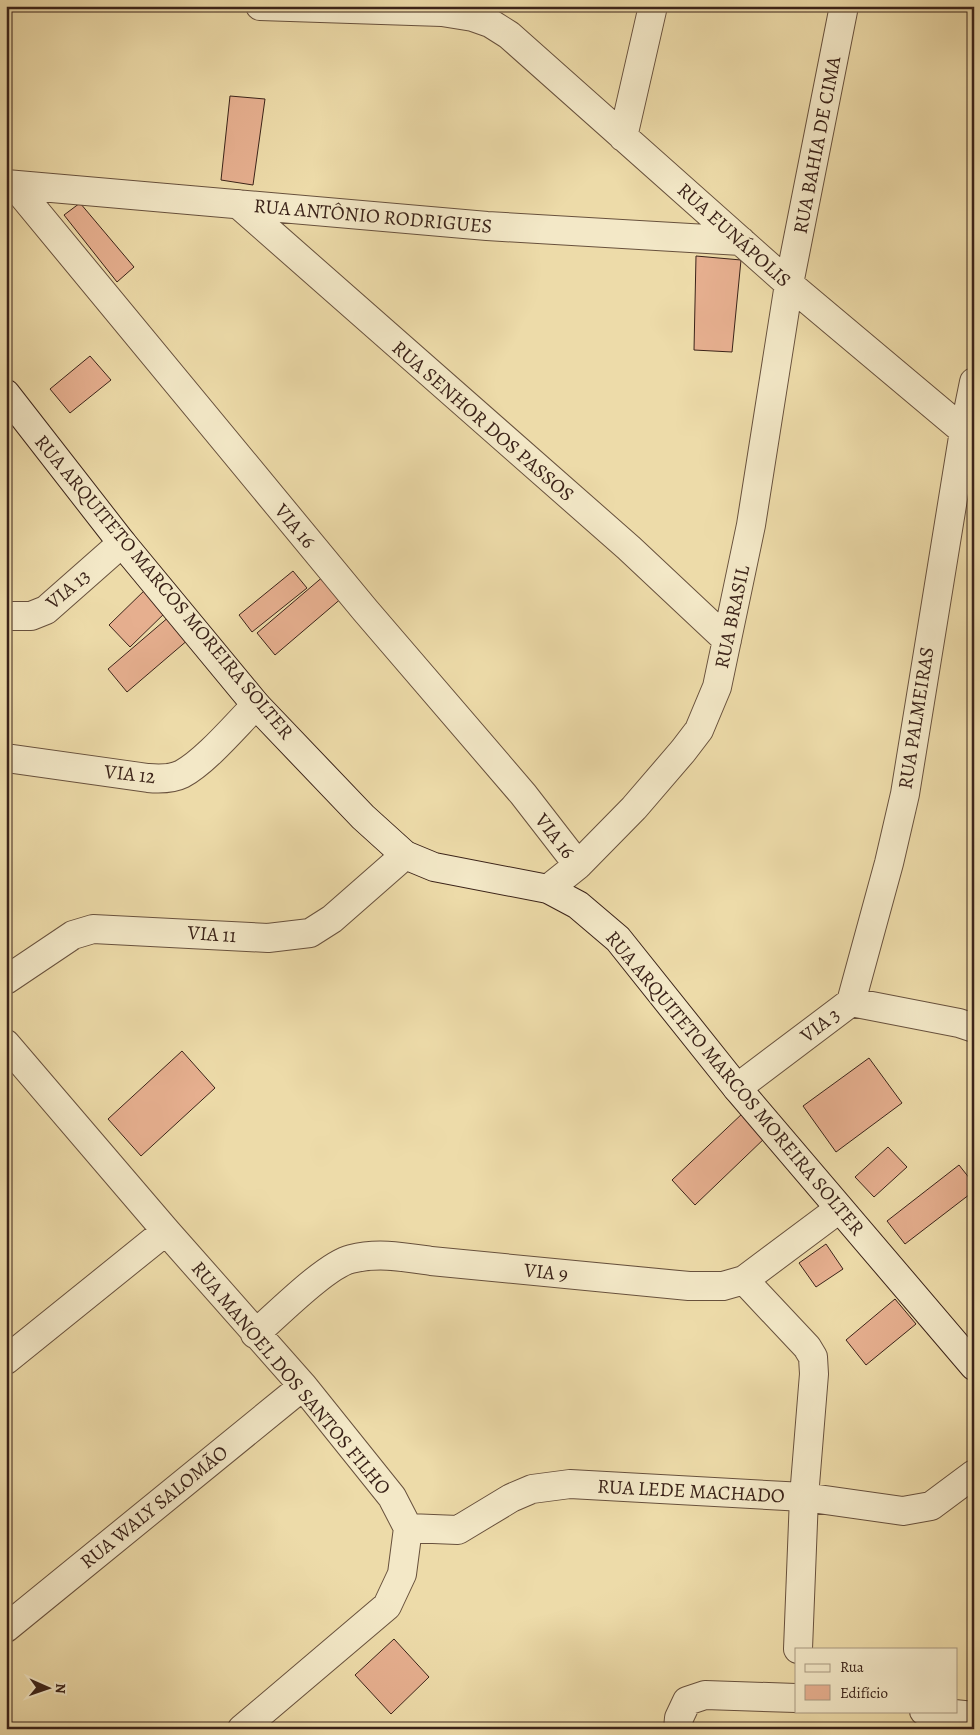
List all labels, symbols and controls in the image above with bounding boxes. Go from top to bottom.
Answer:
street label: RUA BAHIA DE CIMA [787,54,848,236]
street label: RUA EUNÁPOLIS [671,177,797,293]
street label: RUA ANTÔNIO RODRIGUES [253,192,493,240]
street label: RUA SENHOR DOS PASSOS [386,334,580,508]
street label: RUA ARQUITETO MARCOS MOREIRA SOLTER [28,429,300,746]
street label: VIA 16 [268,497,322,554]
street label: RUA BRASIL [708,562,756,671]
street label: VIA 13 [39,563,96,616]
street label: RUA PALMEIRAS [891,645,941,791]
street label: VIA 12 [102,758,157,790]
street label: VIA 16 [528,807,581,864]
street label: VIA 11 [186,919,237,949]
street label: RUA ARQUITETO MARCOS MOREIRA SOLTER [599,925,871,1242]
street label: VIA 3 [794,1001,845,1049]
street label: RUA MANOEL DOS SANTOS FILHO [185,1255,397,1501]
street label: VIA 9 [522,1256,569,1288]
street label: RUA WALY SALOMÃO [74,1439,234,1575]
street label: RUA LEDE MACHADO [597,1473,786,1509]
legend [795,1648,958,1712]
text: Rua [840,1657,864,1677]
north arrow [22,1662,72,1712]
text: N [51,1683,70,1694]
text: Edifício [840,1683,888,1703]

